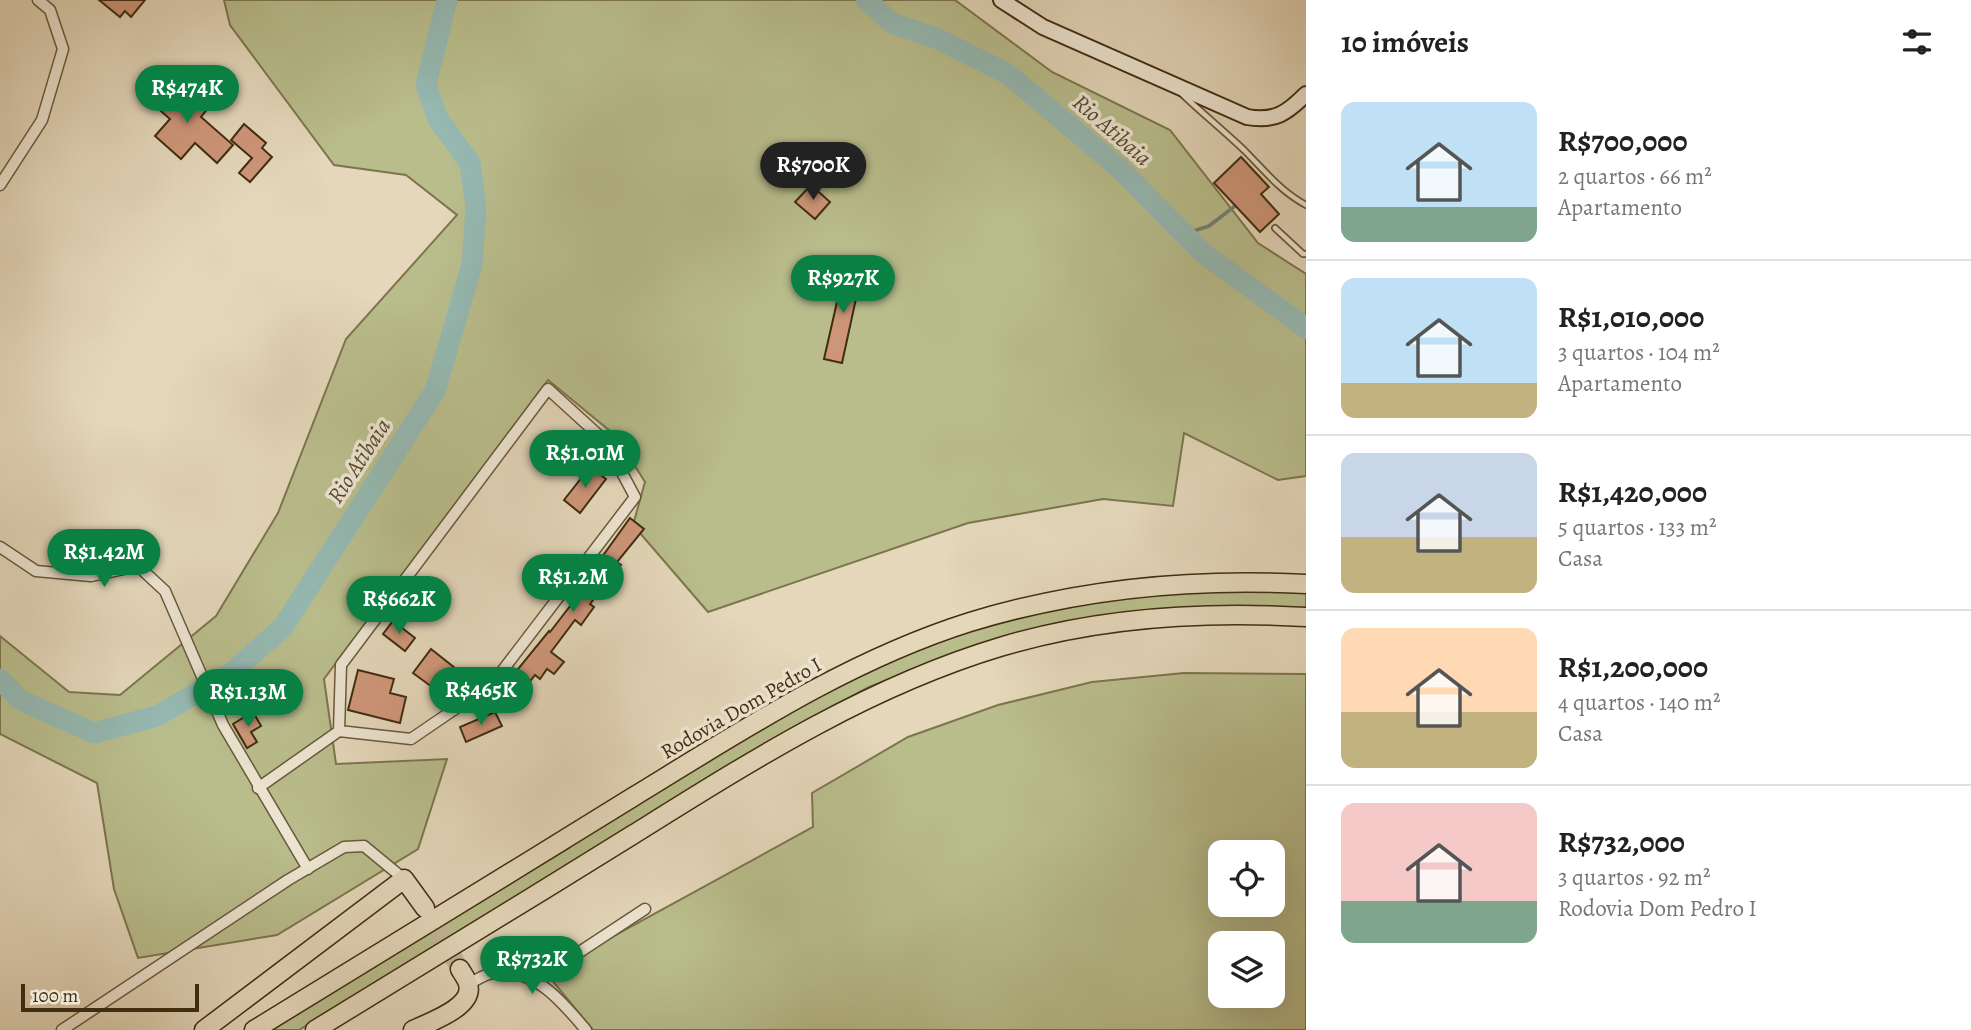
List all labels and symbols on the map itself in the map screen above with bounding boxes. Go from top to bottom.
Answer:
pin: R$474K [130,66,244,125]
water label: Rio Atibaia [1066,87,1158,173]
pin: R$700K [756,142,870,202]
pin: R$927K [786,256,900,315]
water label: Rio Atibaia [320,412,398,509]
pin: R$1.01M [520,430,650,490]
pin: R$1.42M [39,530,169,589]
pin: R$1.2M [516,554,630,614]
pin: R$662K [342,576,456,636]
street label: Rodovia Dom Pedro I [655,651,827,765]
pin: R$465K [424,668,538,727]
pin: R$1.13M [183,670,313,729]
pin: R$732K [475,936,589,996]
scale bar [21,981,200,1013]

